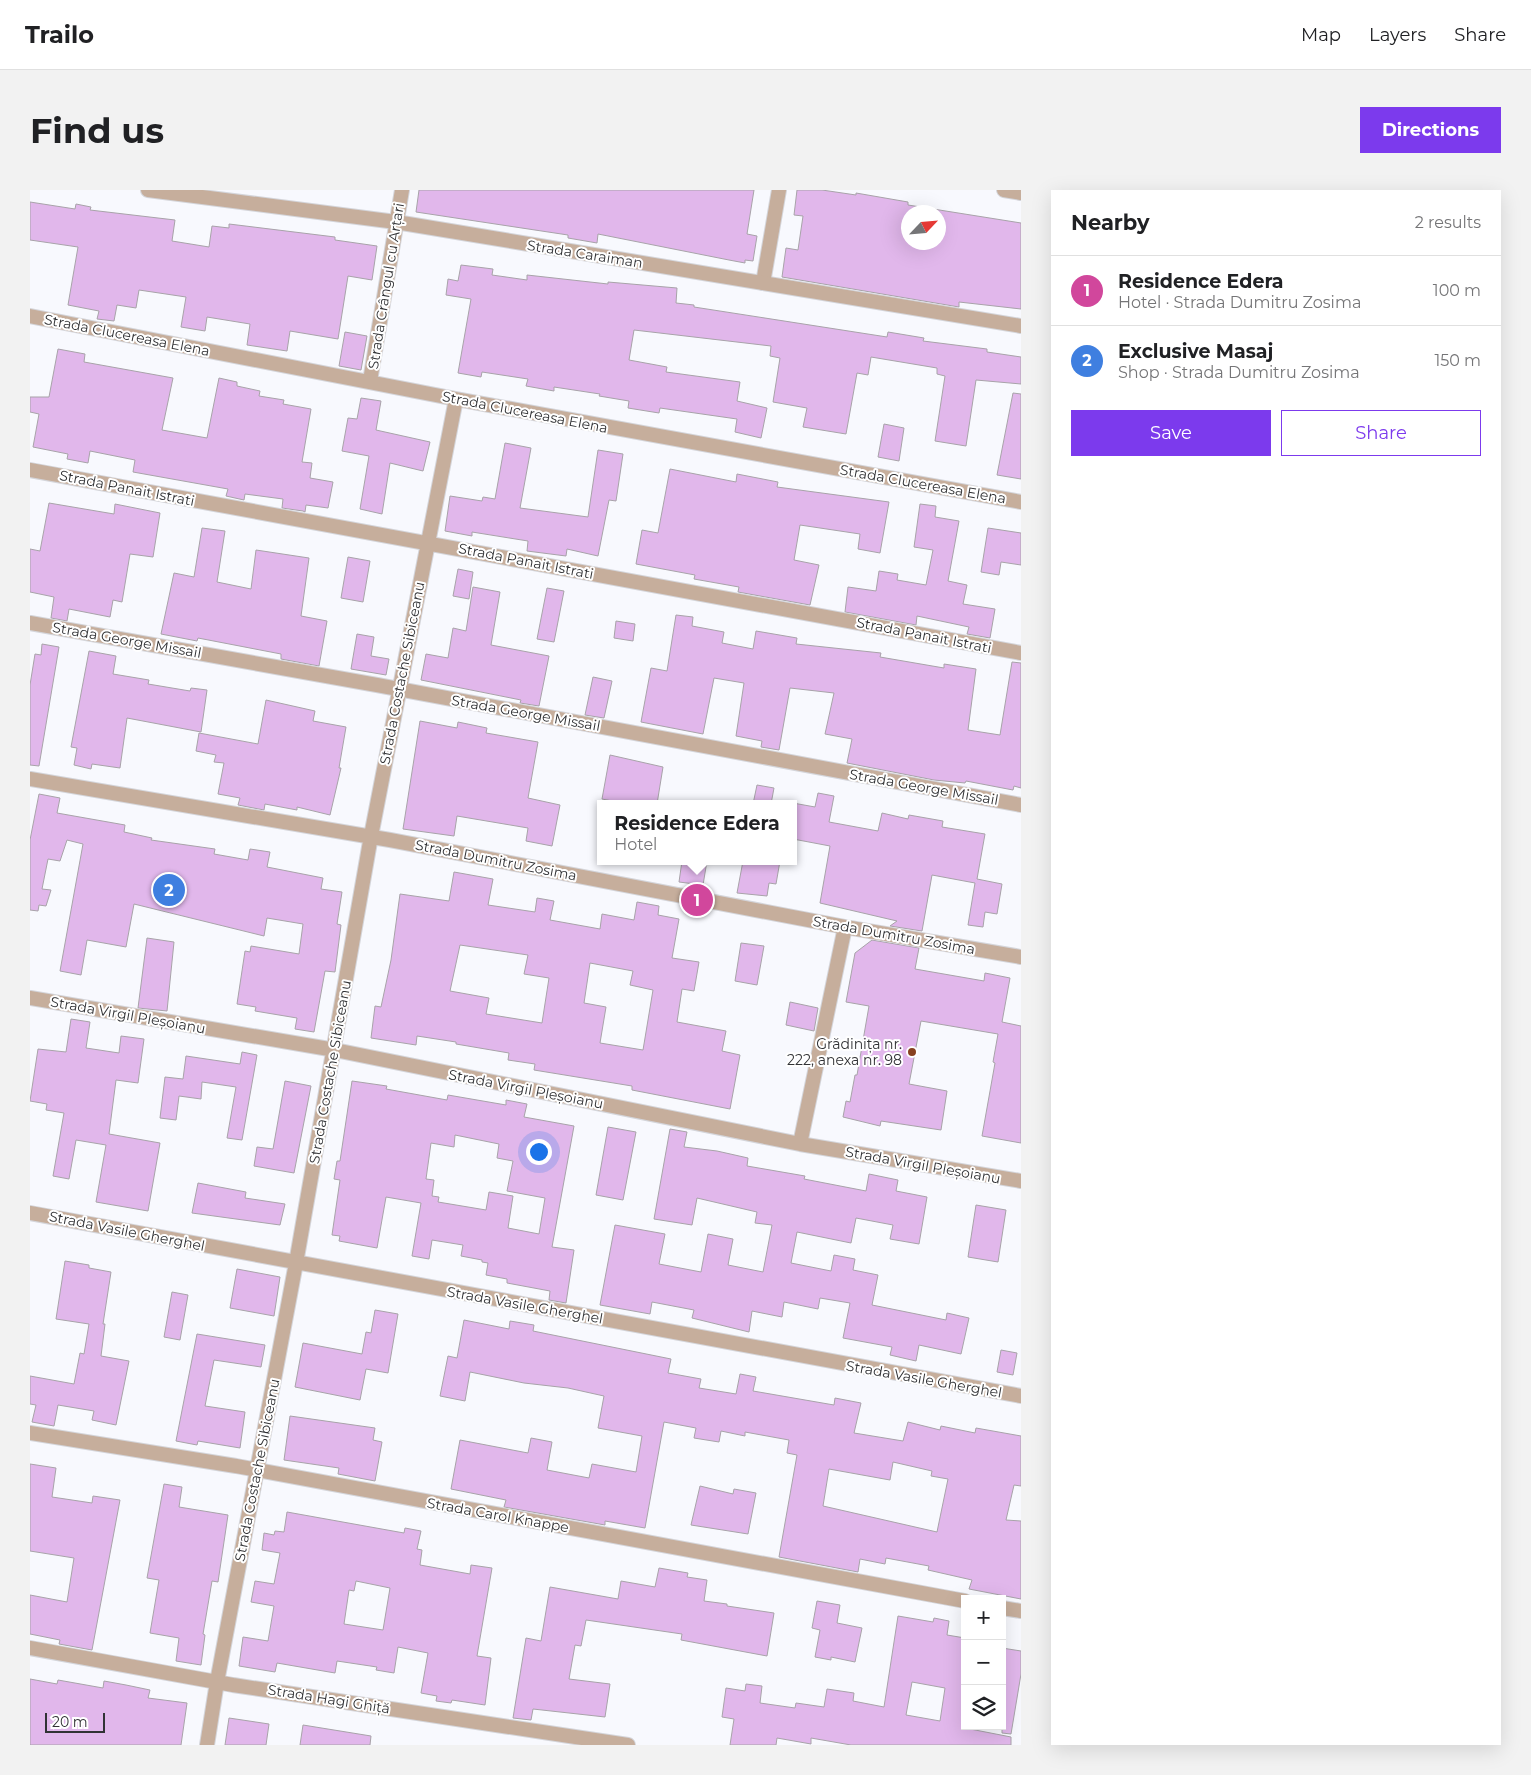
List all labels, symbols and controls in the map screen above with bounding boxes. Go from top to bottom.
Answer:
text: Trailo [25,20,94,49]
text: Map [1301,24,1341,46]
text: Layers [1369,24,1426,46]
text: Share [1454,24,1506,46]
button: Directions [1360,107,1501,153]
text: Find us [30,109,164,152]
street label: Strada Crângul cu Arțari [364,202,409,370]
north arrow [901,205,946,250]
text: Nearby [1071,210,1150,235]
text: 2 results [1415,213,1481,232]
street label: Strada Caraiman [526,236,644,272]
text: Residence Edera [1118,270,1284,293]
text: 1 [1084,281,1090,300]
text: 100 m [1433,281,1481,300]
text: Hotel · Strada Dumitru Zosima [1118,293,1361,312]
street label: Strada Clucereasa Elena [43,310,211,360]
text: Exclusive Masaj [1118,340,1273,363]
text: 2 [1082,351,1092,370]
text: 150 m [1434,351,1481,370]
text: Shop · Strada Dumitru Zosima [1118,363,1360,382]
street label: Strada Clucereasa Elena [441,387,609,437]
button: Save [1071,410,1271,456]
button: Share [1281,410,1481,456]
street label: Strada Clucereasa Elena [839,461,1007,507]
street label: Strada Panait Istrati [58,466,196,510]
street label: Strada Panait Istrati [457,539,595,583]
street label: Strada Costache Sibiceanu [375,580,429,766]
street label: Strada Panait Istrati [855,613,993,657]
street label: Strada George Missail [51,618,203,662]
street label: Strada George Missail [450,691,602,735]
street label: Strada George Missail [848,765,1000,809]
popup [597,800,797,865]
text: Residence Edera [614,812,780,835]
street label: Strada Dumitru Zosima [414,835,578,885]
text: Hotel [614,835,657,854]
pin: 2 [153,871,185,909]
pin: 1 [681,881,713,919]
street label: Strada Dumitru Zosima [812,912,976,958]
street label: Strada Costache Sibiceanu [305,979,355,1165]
street label: Strada Virgil Pleșoianu [49,992,207,1039]
place label: Grădinița nr. 222, anexa nr. 98 [787,1035,902,1069]
marker: Grădinița nr. 222, anexa nr. 98 [906,1046,918,1058]
street label: Strada Virgil Pleșoianu [447,1065,605,1114]
your location [526,1139,552,1165]
street label: Strada Virgil Pleșoianu [844,1142,1002,1189]
street label: Strada Vasile Gherghel [48,1207,206,1255]
street label: Strada Vasile Gherghel [446,1282,604,1328]
street label: Strada Vasile Gherghel [845,1356,1003,1402]
street label: Strada Costache Sibiceanu [230,1377,284,1563]
street label: Strada Carol Knappe [426,1494,570,1536]
map controls [961,1595,1006,1730]
button: + [961,1595,1006,1640]
button: − [961,1640,1006,1685]
street label: Strada Hagi Ghiță [267,1680,391,1719]
button: layers [961,1685,1006,1730]
scale bar [45,1710,105,1733]
text: 20 m [52,1713,88,1731]

